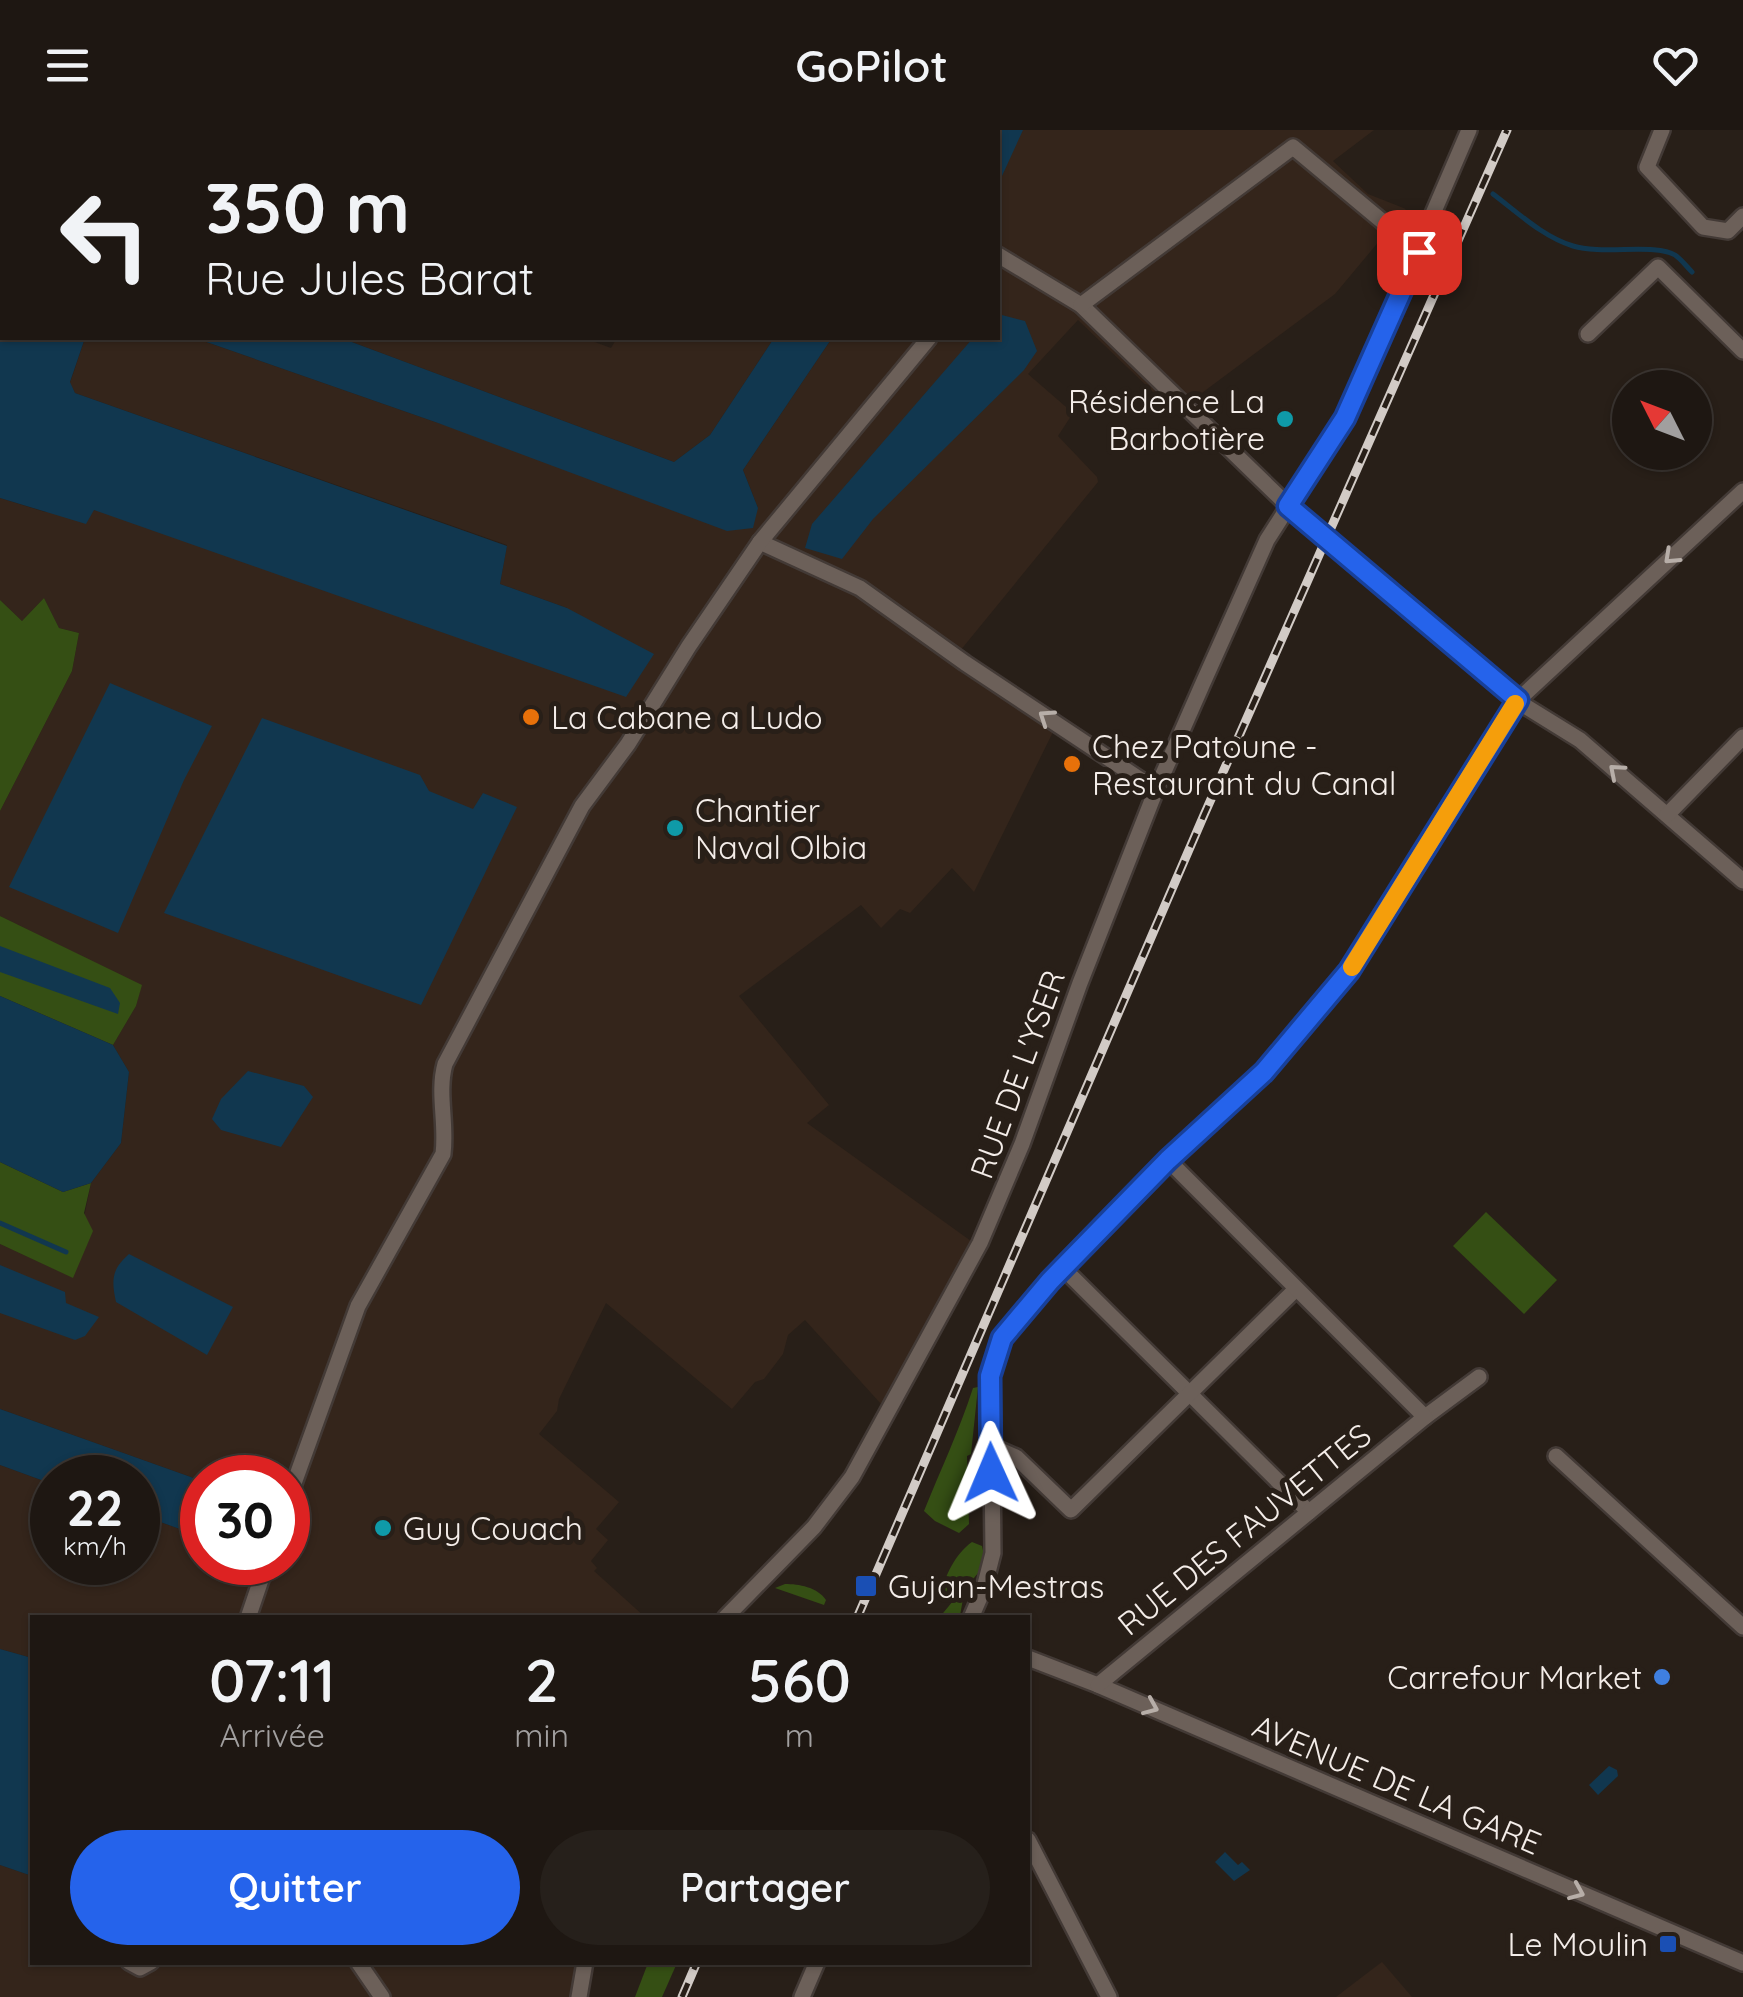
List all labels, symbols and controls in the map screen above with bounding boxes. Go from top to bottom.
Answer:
text: GoPilot [795,37,948,93]
icon: menu [40,38,95,93]
icon: heart [1648,38,1703,93]
text: 350 m [205,163,410,251]
icon: left [40,170,170,300]
pin [1377,210,1462,295]
icon: arrive [1392,225,1447,280]
text: Rue Jules Barat [205,250,534,306]
north arrow [1612,370,1712,470]
map controls [1612,370,1712,470]
place label: Résidence La Barbotière [1068,381,1265,458]
marker: Résidence La Barbotière [1274,408,1296,430]
one-way arrow [1664,545,1683,563]
place label: La Cabane a Ludo [551,697,823,737]
marker: La Cabane a Ludo [520,706,542,728]
one-way arrow [1038,711,1057,729]
place label: Chez Patoune - Restaurant du Canal [1092,726,1396,803]
marker: Chez Patoune - Restaurant du Canal [1061,753,1083,775]
one-way arrow [1609,765,1628,783]
place label: Chantier Naval Olbia [695,790,867,867]
marker: Chantier Naval Olbia [664,817,686,839]
street label: RUE DE L'YSER [961,964,1073,1184]
street label: RUE DES FAUVETTES [1109,1415,1379,1643]
position arrow [939,1421,1043,1525]
speed limit sign: 30 [180,1455,310,1585]
text: 22 [67,1476,123,1539]
place label: Guy Couach [403,1508,583,1548]
marker: Guy Couach [372,1517,394,1539]
text: km/h [63,1530,127,1561]
place label: Gujan-Mestras [888,1566,1104,1606]
marker: Gujan-Mestras [853,1573,879,1599]
text: 07:11 [209,1642,335,1717]
text: 2 [525,1642,559,1717]
text: 560 [748,1642,851,1717]
place label: Carrefour Market [1387,1657,1642,1697]
marker: Carrefour Market [1651,1666,1673,1688]
one-way arrow [1140,1695,1158,1715]
street label: AVENUE DE LA GARE [1247,1705,1547,1863]
text: Arrivée [220,1715,325,1755]
text: min [514,1715,569,1755]
text: m [785,1715,814,1755]
button: Quitter [70,1830,520,1945]
button: Partager [540,1830,990,1945]
one-way arrow [1567,1880,1585,1900]
place label: Le Moulin [1507,1924,1648,1964]
marker: Le Moulin [1657,1933,1679,1955]

